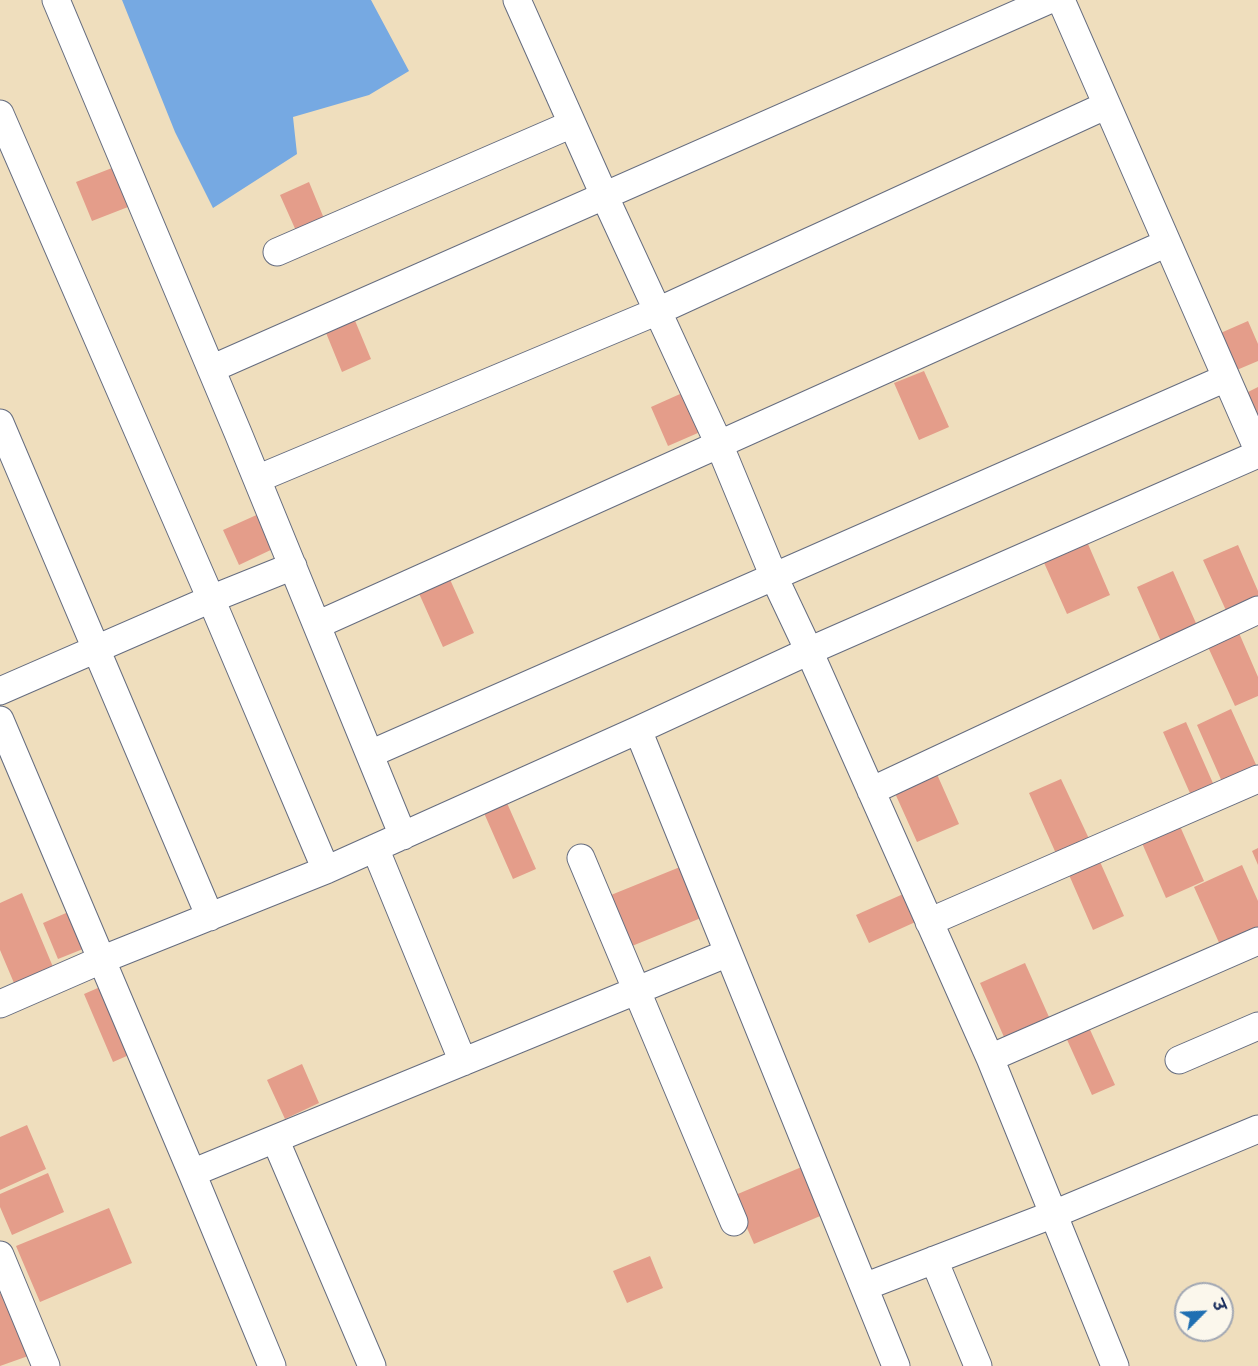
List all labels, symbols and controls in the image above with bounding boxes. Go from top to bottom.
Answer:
north arrow [1174,1282,1234,1342]
text: उ [1207,1297,1230,1314]

